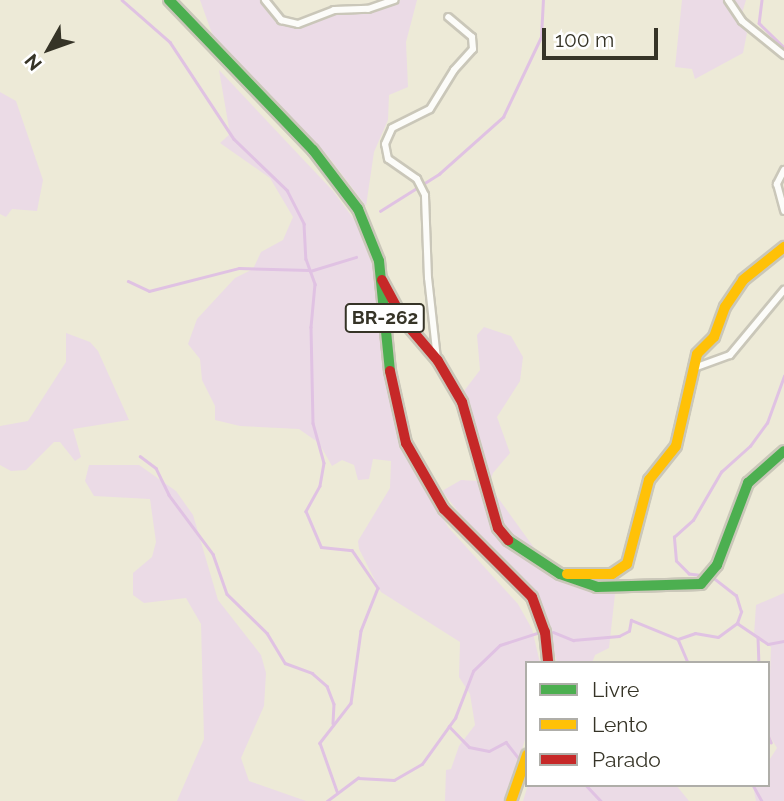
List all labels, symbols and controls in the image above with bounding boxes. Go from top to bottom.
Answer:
north arrow [14,14,84,84]
scale bar [546,14,662,58]
text: 100 m [555,27,614,52]
text: N [20,50,46,75]
road number: BR-262 [345,302,425,334]
legend [525,661,770,787]
text: Livre [592,677,639,702]
text: Lento [592,712,648,737]
text: Parado [592,747,661,772]

